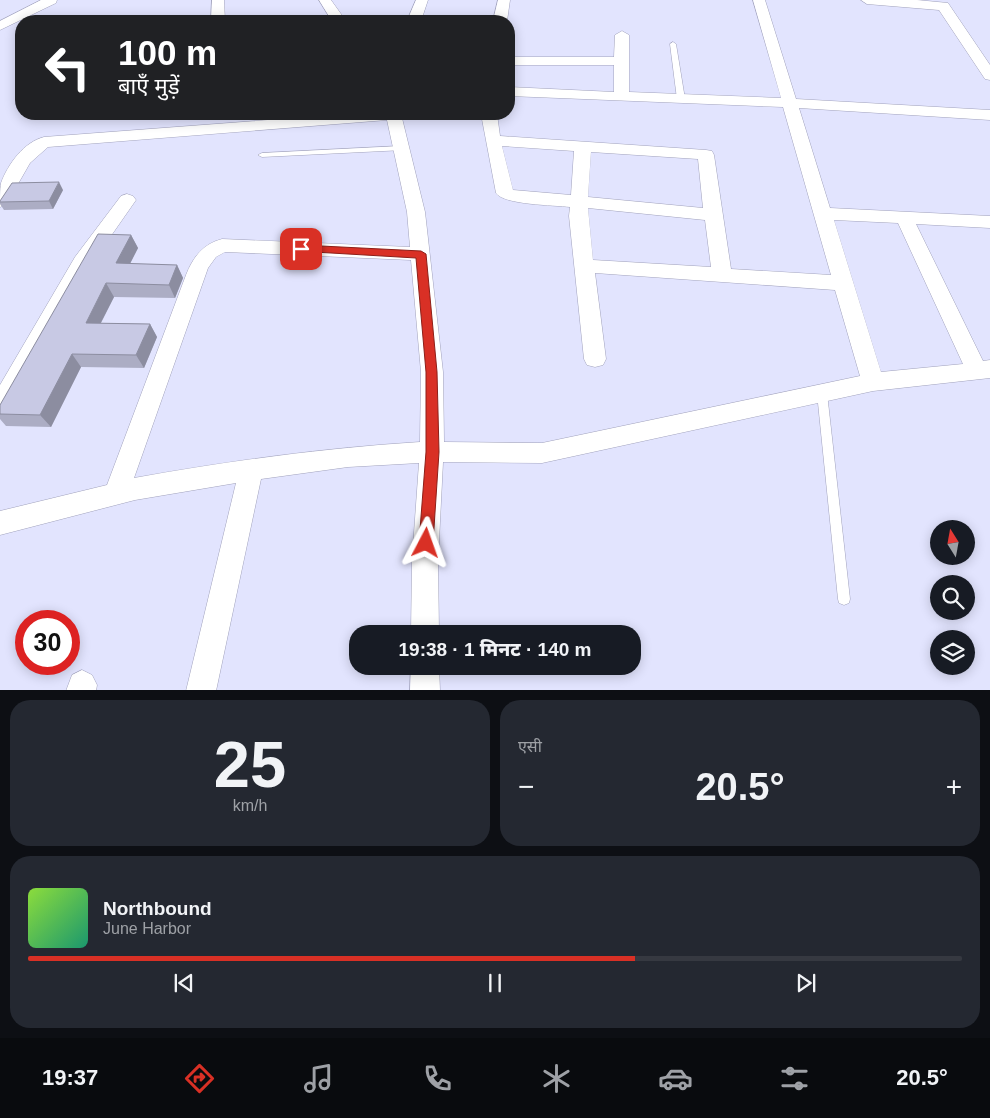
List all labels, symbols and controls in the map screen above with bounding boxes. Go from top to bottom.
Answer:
text: 100 m [118,33,217,72]
icon: left [35,35,100,100]
text: बाएँ मुड़ें [118,74,179,99]
pin [280,228,322,270]
icon: arrive [287,235,315,263]
position arrow [399,516,451,568]
north arrow [930,520,975,565]
map controls [930,520,975,675]
button: search [930,575,975,620]
speed limit sign: 30 [15,610,80,675]
button: layers [930,630,975,675]
text: 19:38 · 1 मिनट · 140 m [399,639,592,660]
text: 25 [214,728,286,801]
text: एसी [518,738,542,755]
text: 20.5° [695,766,785,808]
text: − [518,771,534,802]
text: + [946,771,962,802]
text: km/h [233,797,267,814]
text: Northbound [103,898,212,919]
text: June Harbor [103,920,191,937]
icon: previous [170,969,198,997]
icon: pause [481,969,509,997]
icon: next [792,969,820,997]
icon: directions [182,1061,217,1096]
icon: music [301,1061,336,1096]
icon: phone [420,1061,455,1096]
icon: climate [539,1061,574,1096]
icon: car [658,1061,693,1096]
icon: filters [777,1061,812,1096]
text: 19:37 [42,1065,98,1090]
text: 20.5° [896,1065,948,1090]

